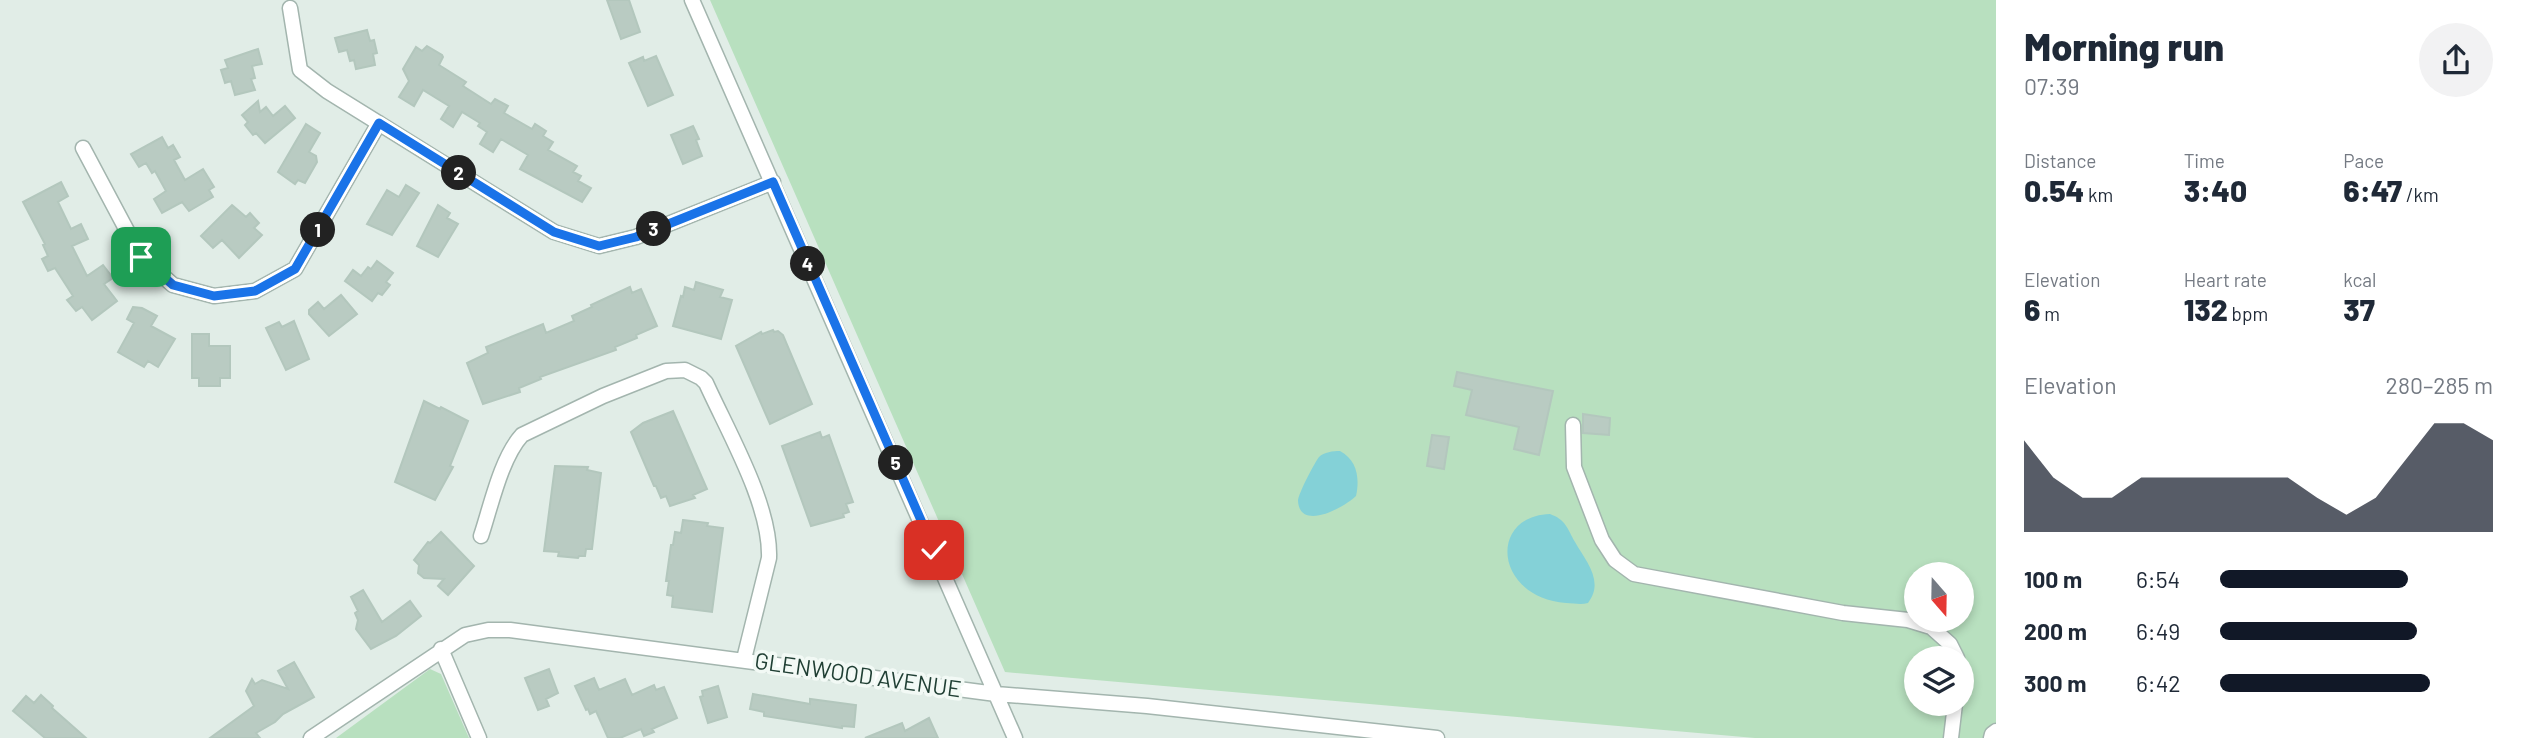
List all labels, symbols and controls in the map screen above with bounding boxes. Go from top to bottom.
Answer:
text: Morning run [2024,23,2224,69]
button: share [2419,23,2493,97]
text: 07:39 [2024,72,2080,100]
text: Distance [2024,149,2096,172]
text: Time [2184,149,2225,172]
text: Pace [2343,149,2384,172]
pin: 2 [442,156,476,190]
text: 2 [453,161,464,184]
text: 0.54 [2024,172,2084,208]
text: 3:40 [2184,172,2247,208]
text: 6:47 [2343,172,2402,208]
text: km [2084,183,2113,206]
text: /km [2402,183,2439,206]
pin: 1 [300,212,336,247]
pin: 3 [636,212,672,246]
text: 3 [648,217,659,240]
text: 1 [314,218,321,241]
pin [111,227,171,287]
icon: arrive [122,238,160,276]
pin: 4 [790,246,826,282]
text: 4 [802,252,813,275]
text: Elevation [2024,268,2101,291]
text: Heart rate [2184,268,2267,291]
text: kcal [2343,268,2376,291]
text: 6 [2024,291,2040,327]
text: 132 [2184,291,2228,327]
text: 37 [2343,291,2375,327]
text: m [2040,302,2060,325]
text: bpm [2228,302,2268,325]
text: Elevation [2024,371,2117,399]
text: 280–285 m [2386,371,2493,399]
pin: 5 [878,446,914,480]
text: 5 [890,451,901,474]
pin [904,520,964,580]
icon: check [915,531,953,569]
north arrow [1904,562,1974,632]
map controls [1904,562,1974,716]
text: 100 m [2024,565,2082,593]
text: 6:54 [2136,565,2180,593]
text: 200 m [2024,617,2087,645]
text: 6:49 [2136,617,2180,645]
street label: GLENWOOD AVENUE [753,646,963,702]
button: layers [1904,646,1974,716]
text: 300 m [2024,669,2086,697]
text: 6:42 [2136,669,2181,697]

